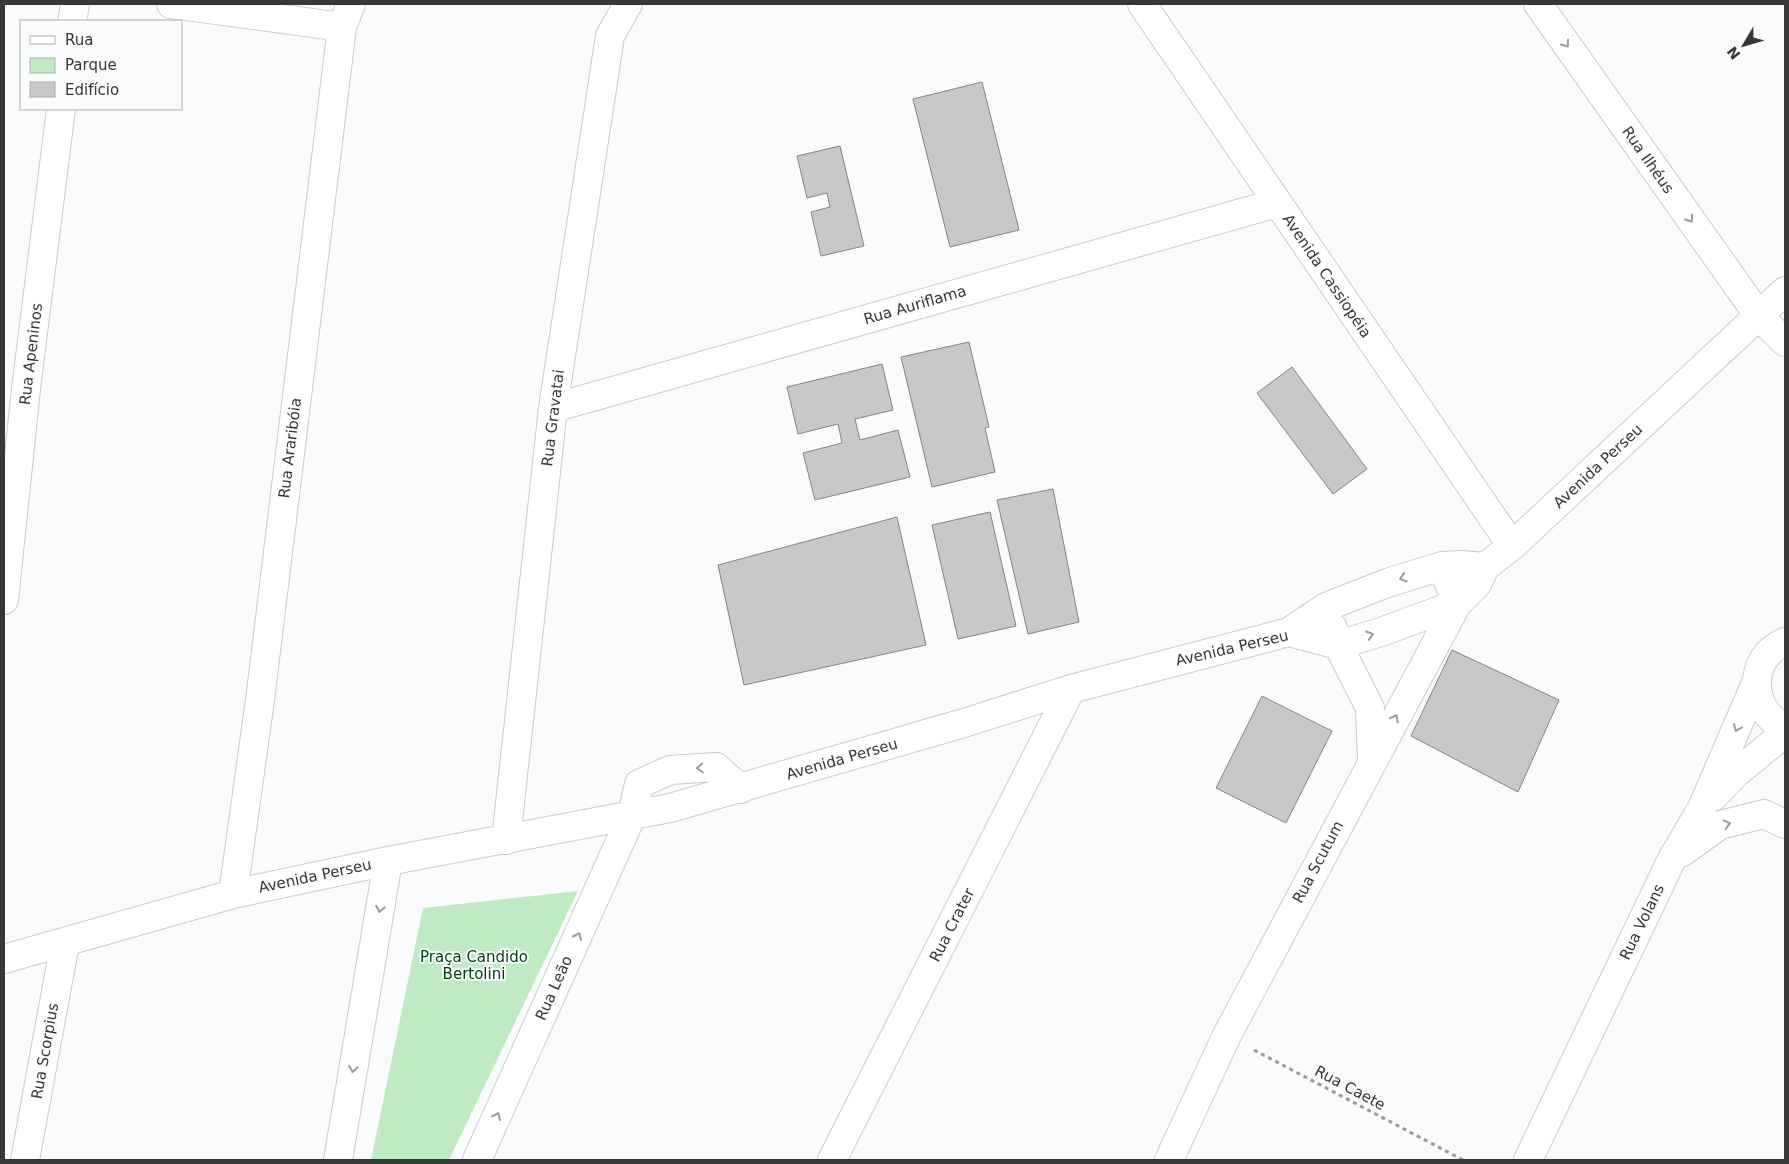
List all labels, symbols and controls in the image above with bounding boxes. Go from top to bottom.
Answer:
legend [20,20,182,110]
north arrow [1719,20,1769,70]
text: Rua [65,31,93,49]
one-way arrow [1560,38,1569,47]
text: N [1724,43,1744,63]
text: Parque [65,56,117,74]
text: Edifício [65,81,119,99]
street label: Rua Ilhéus [1618,123,1678,197]
street label: Avenida Cassiopéia [1279,211,1375,341]
one-way arrow [1684,213,1693,223]
street label: Rua Auriflama [862,282,968,328]
street label: Rua Apeninos [16,302,46,406]
street label: Rua Gravatai [538,369,568,467]
street label: Rua Araribóia [275,397,305,499]
street label: Avenida Perseu [1550,420,1646,512]
one-way arrow [1399,573,1408,583]
street label: Avenida Perseu [1174,626,1290,670]
one-way arrow [1365,631,1373,641]
one-way arrow [1389,714,1399,723]
one-way arrow [1733,723,1744,732]
street label: Avenida Perseu [784,734,900,784]
one-way arrow [696,763,704,774]
street label: Rua Scutum [1289,818,1347,906]
one-way arrow [1723,819,1731,829]
street label: Avenida Perseu [257,855,373,897]
street label: Rua Volans [1616,881,1668,963]
street label: Rua Crater [926,884,979,965]
one-way arrow [376,904,386,913]
one-way arrow [571,932,582,941]
park label: Praça Candido Bertolini [420,948,528,983]
street label: Rua Leão [532,953,576,1023]
street label: Rua Scorpius [28,1001,62,1100]
street label: Rua Caete [1312,1062,1388,1114]
one-way arrow [349,1065,359,1073]
one-way arrow [490,1112,501,1121]

